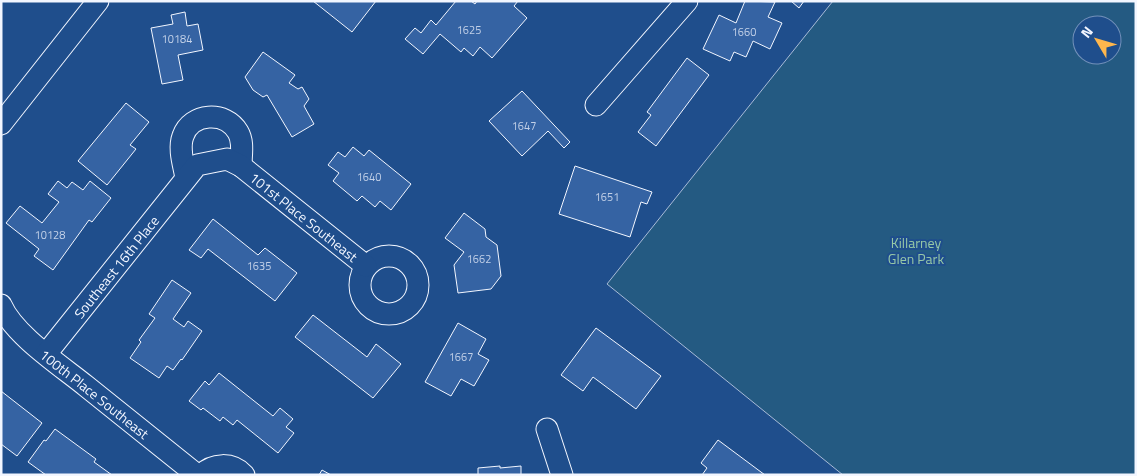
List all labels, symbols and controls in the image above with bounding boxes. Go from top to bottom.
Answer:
north arrow [1072,15,1122,65]
text: N [1075,21,1098,42]
house number: 1625 [457,22,481,38]
house number: 1660 [732,24,756,40]
house number: 10184 [162,31,192,47]
house number: 1647 [512,118,536,134]
street label: 101st Place Southeast [246,167,363,266]
house number: 1640 [357,169,381,185]
house number: 1651 [595,189,619,205]
street label: Southeast 16th Place [68,211,164,322]
house number: 10128 [35,227,65,243]
park label: Killarney Glen Park [888,232,944,269]
house number: 1662 [467,251,491,267]
house number: 1635 [247,258,271,274]
street label: 100th Place Southeast [36,344,154,443]
house number: 1667 [449,349,473,365]

